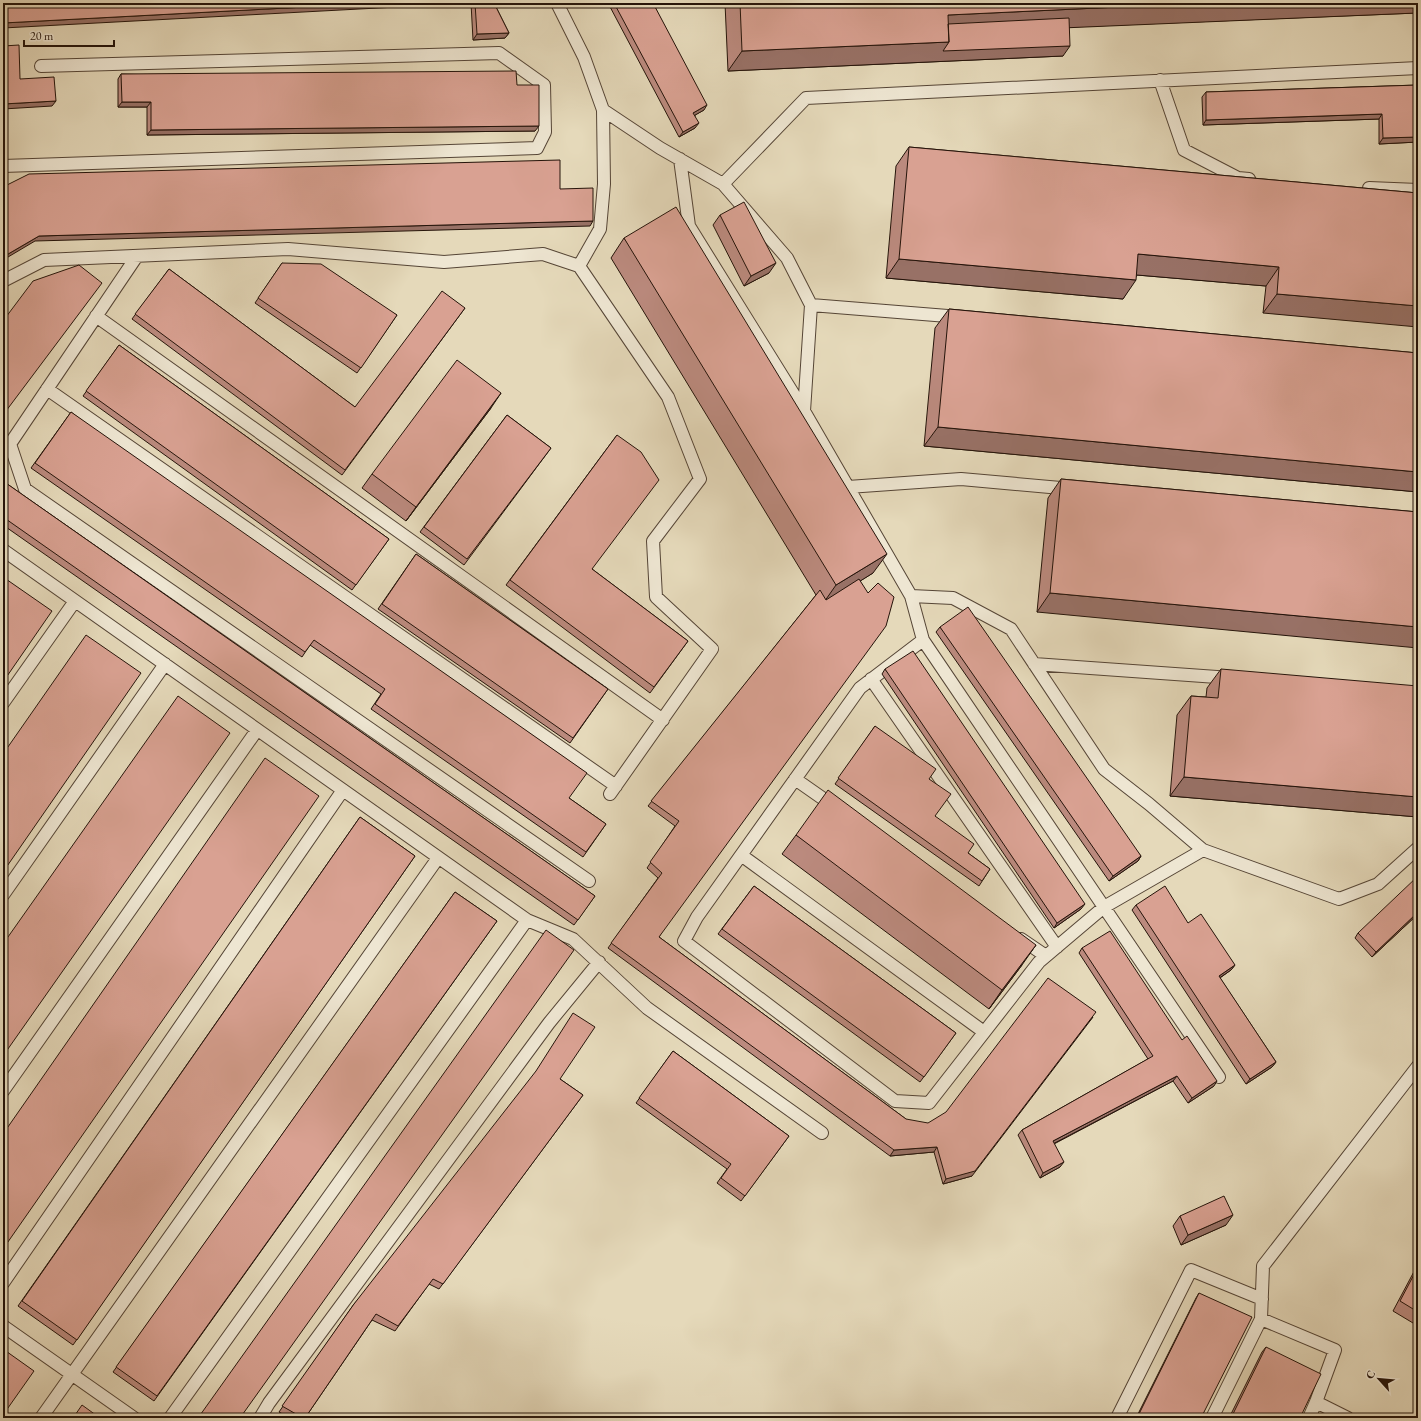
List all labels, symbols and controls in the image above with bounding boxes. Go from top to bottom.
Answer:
scale bar [24,22,114,48]
text: 20 m [30,28,54,44]
north arrow [1359,1359,1399,1399]
text: С [1362,1368,1378,1381]

